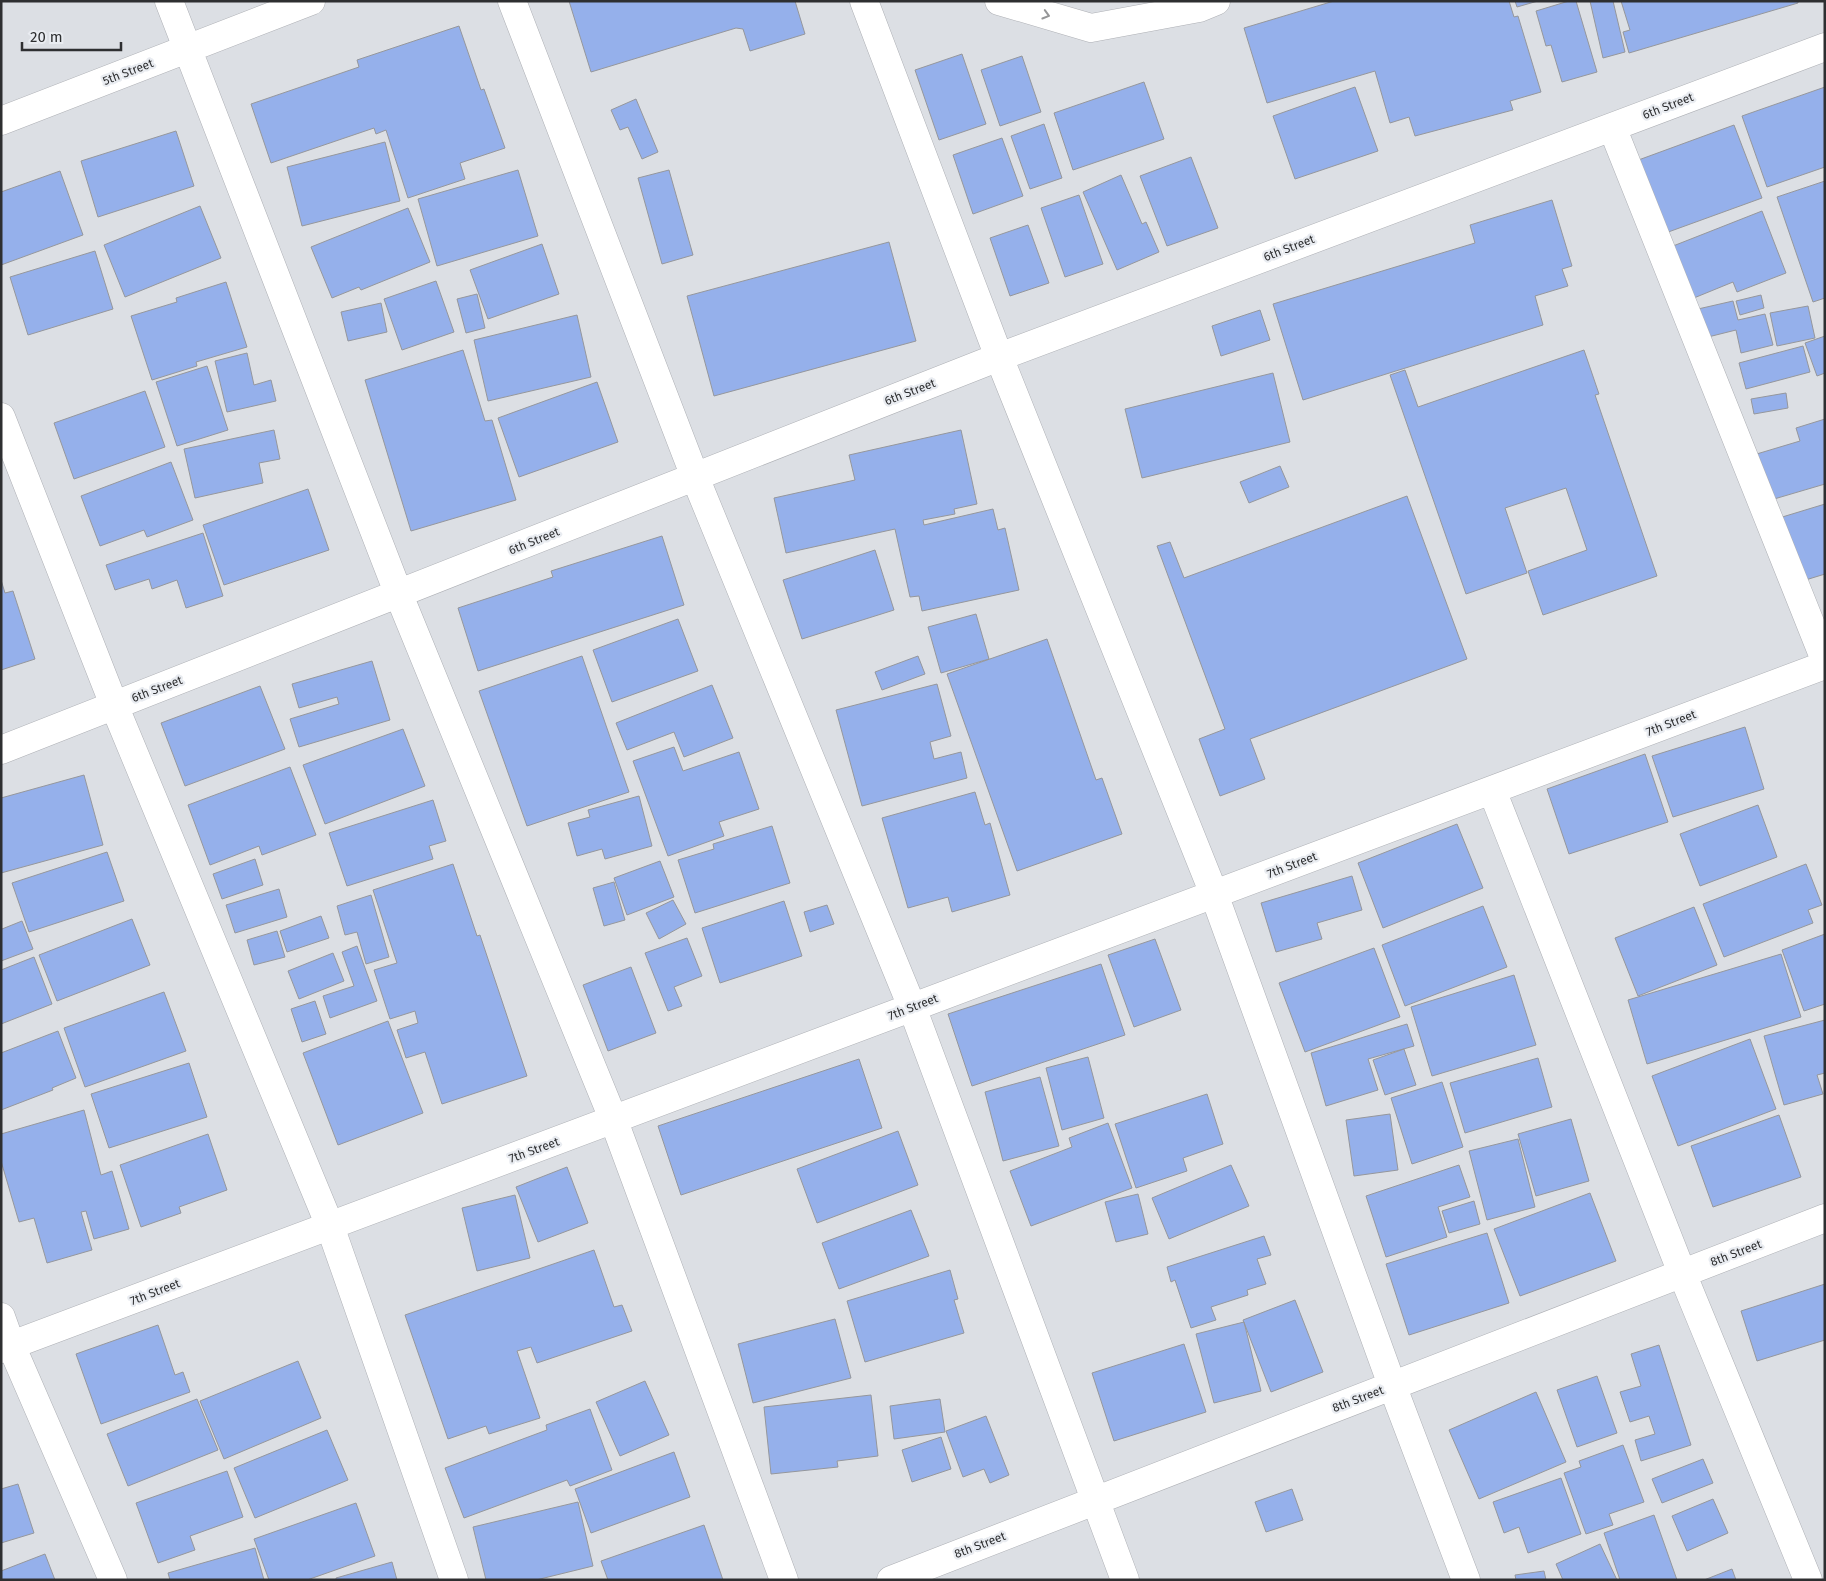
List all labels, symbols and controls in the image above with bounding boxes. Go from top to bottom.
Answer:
one-way arrow [1041,9,1049,19]
scale bar [22,20,121,52]
text: 20 m [30,28,63,46]
street label: 5th Street [101,56,156,88]
street label: 6th Street [1641,90,1696,122]
street label: 6th Street [1262,232,1317,264]
street label: 6th Street [883,376,938,408]
street label: 6th Street [507,524,562,558]
street label: 6th Street [130,673,185,705]
street label: 7th Street [1644,707,1699,739]
street label: 7th Street [1265,849,1320,881]
street label: 7th Street [886,991,941,1023]
street label: 7th Street [507,1134,562,1166]
street label: 8th Street [1708,1237,1764,1269]
street label: 7th Street [128,1276,183,1308]
street label: 8th Street [1330,1383,1386,1415]
street label: 8th Street [952,1529,1008,1561]

